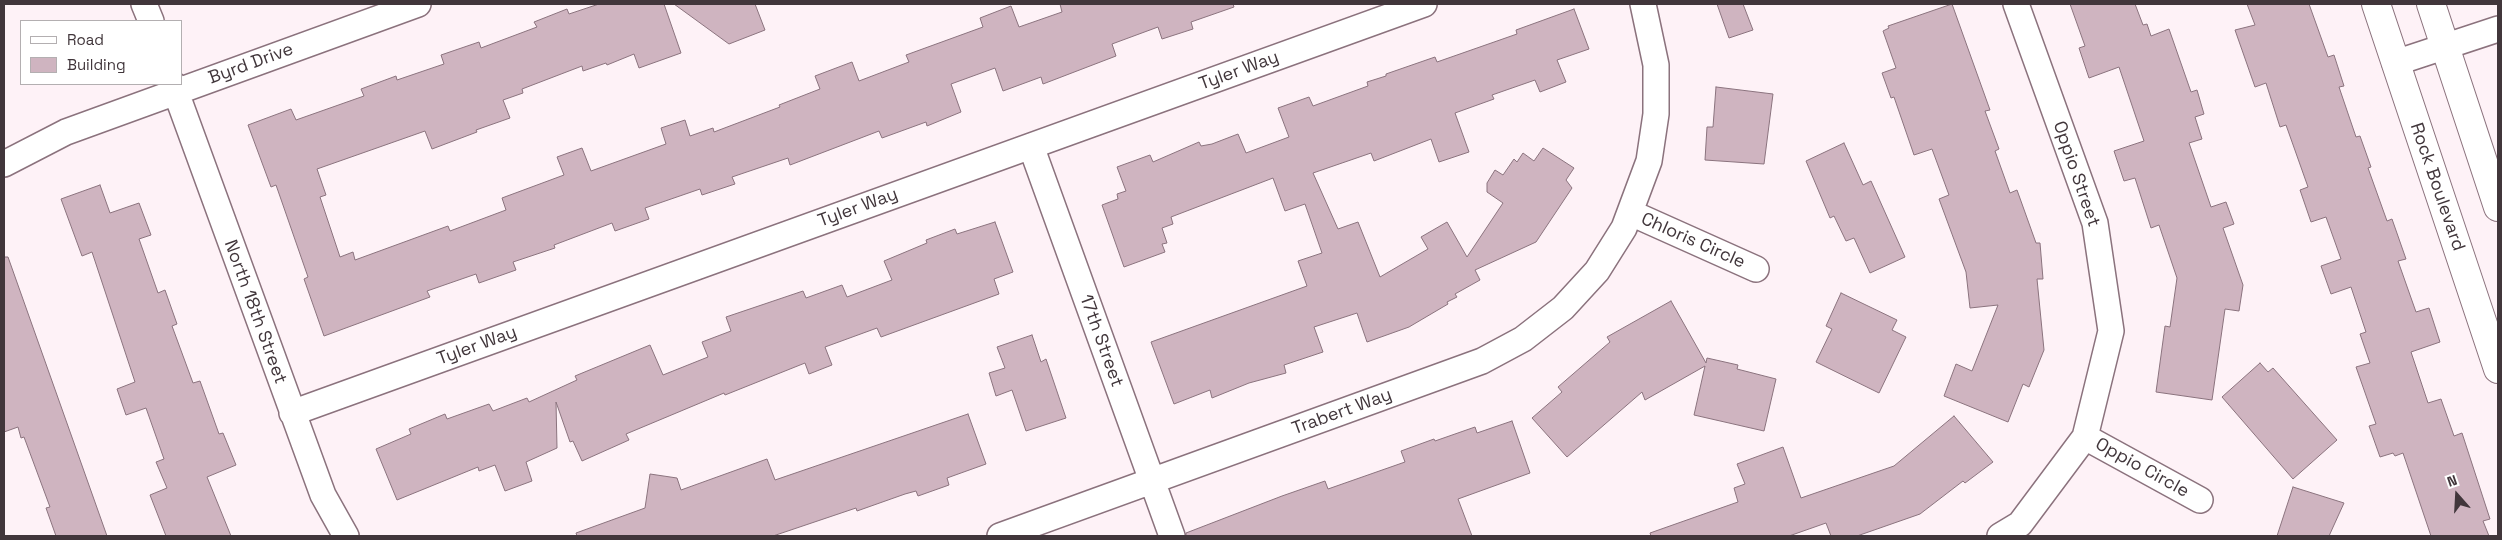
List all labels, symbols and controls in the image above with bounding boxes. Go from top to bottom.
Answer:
legend [20,20,182,85]
text: Road [67,30,104,49]
street label: Byrd Drive [206,39,296,89]
street label: Tyler Way [1196,47,1282,95]
text: Building [67,55,126,74]
street label: Oppio Street [2048,118,2104,230]
street label: Rock Boulevard [2405,120,2469,254]
street label: Tyler Way [815,184,901,232]
street label: Chloris Circle [1638,208,1748,274]
street label: North 18th Street [219,237,291,387]
street label: 17th Street [1074,292,1128,390]
street label: Tyler Way [434,322,520,370]
street label: Trabert Way [1289,384,1395,440]
street label: Oppio Circle [2091,433,2193,503]
north arrow [2432,470,2482,520]
text: N [2445,471,2459,491]

